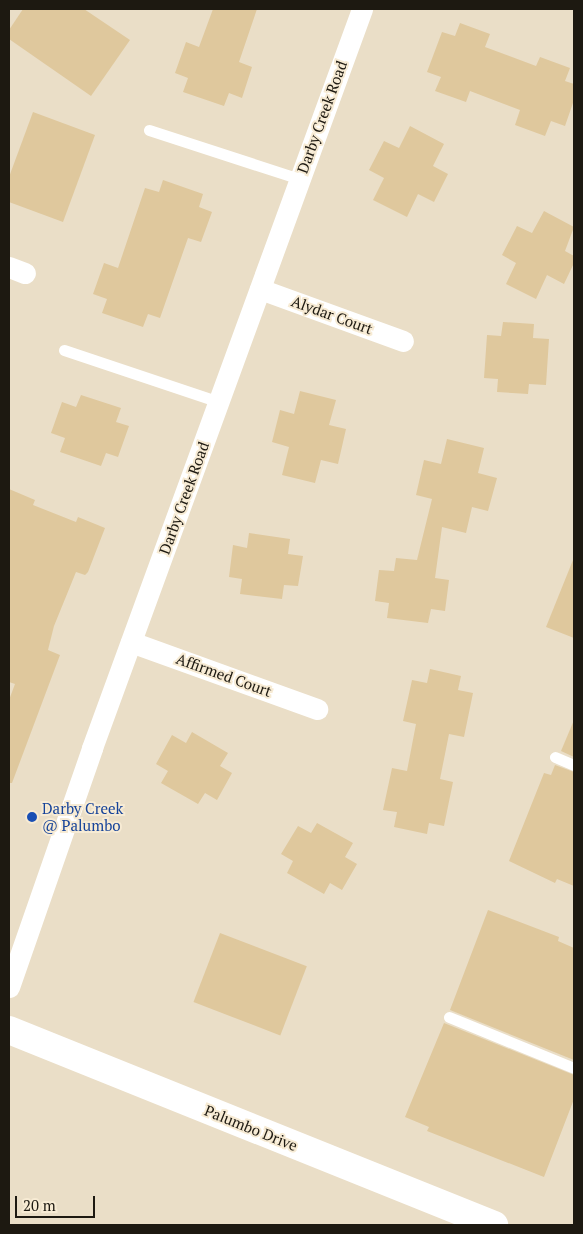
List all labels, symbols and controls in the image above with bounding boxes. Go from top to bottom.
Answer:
street label: Darby Creek Road [293,58,351,176]
street label: Alydar Court [289,292,375,338]
street label: Darby Creek Road [155,439,213,557]
street label: Affirmed Court [174,649,274,701]
place label: Darby Creek @ Palumbo [42,799,123,834]
marker: Darby Creek @ Palumbo [26,811,38,823]
street label: Palumbo Drive [202,1101,300,1155]
scale bar [18,1186,98,1218]
text: 20 m [23,1195,56,1215]

